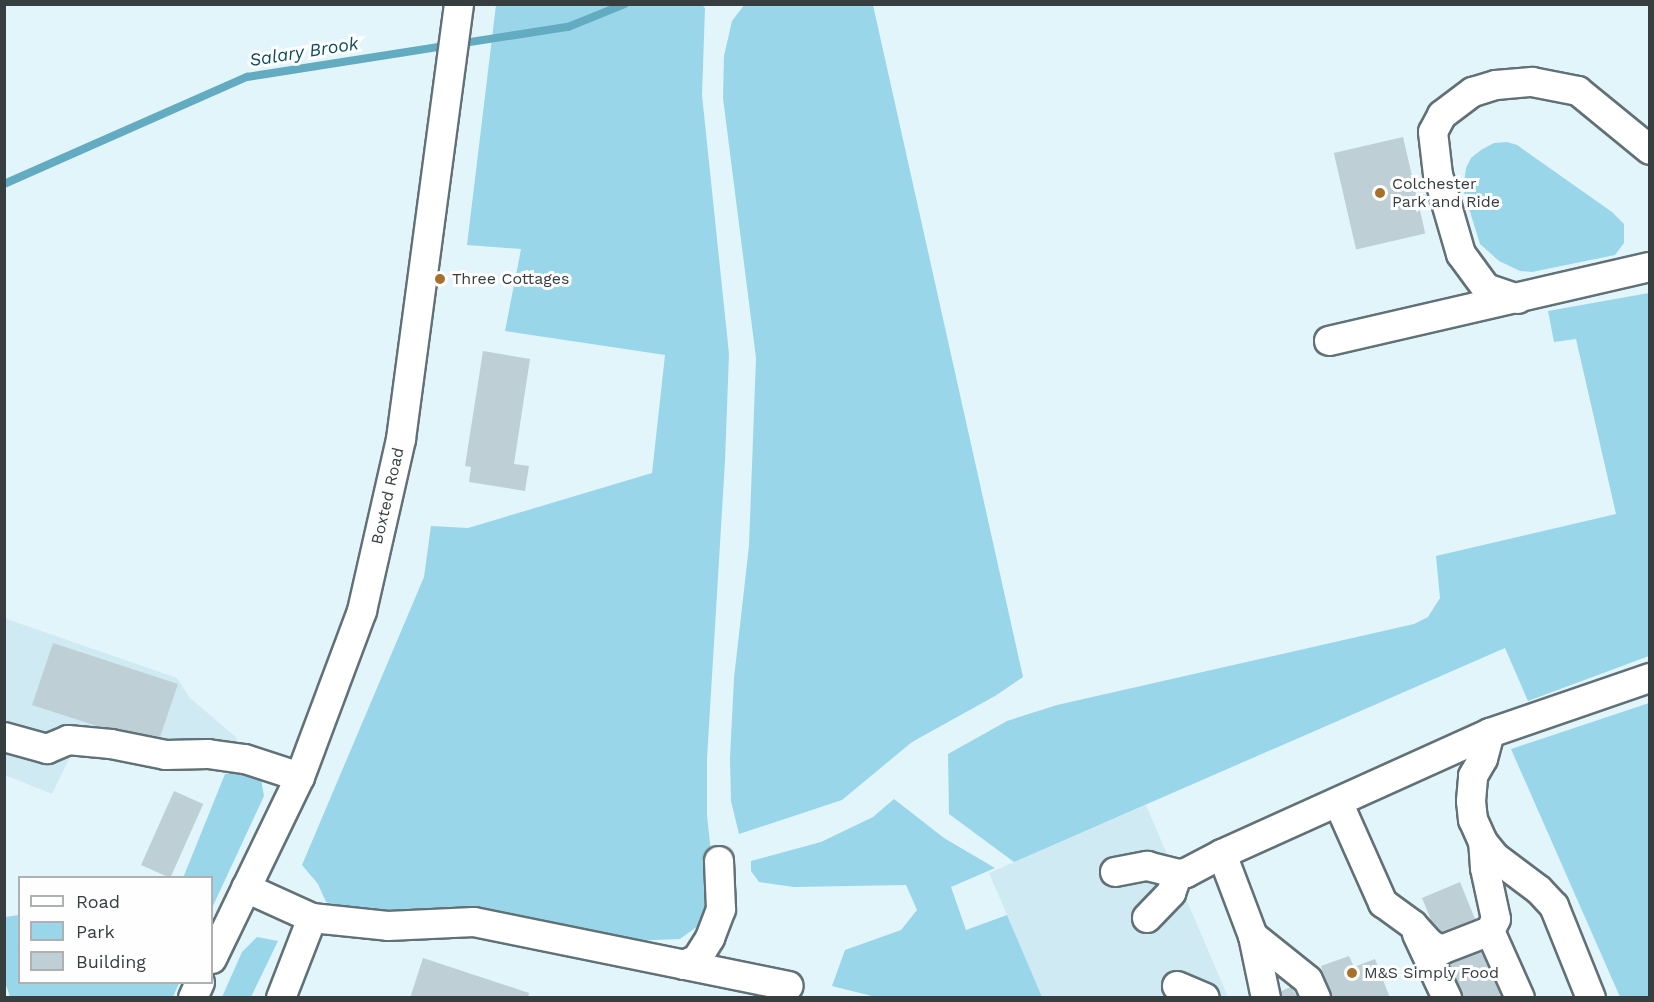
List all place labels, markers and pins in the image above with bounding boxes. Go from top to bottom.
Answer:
place label: Colchester Park and Ride [1392,174,1500,212]
marker: Colchester Park and Ride [1373,186,1387,200]
place label: Three Cottages [452,269,569,289]
marker: Three Cottages [433,272,447,286]
place label: M&S Simply Food [1364,963,1499,983]
marker: M&S Simply Food [1345,966,1359,980]

